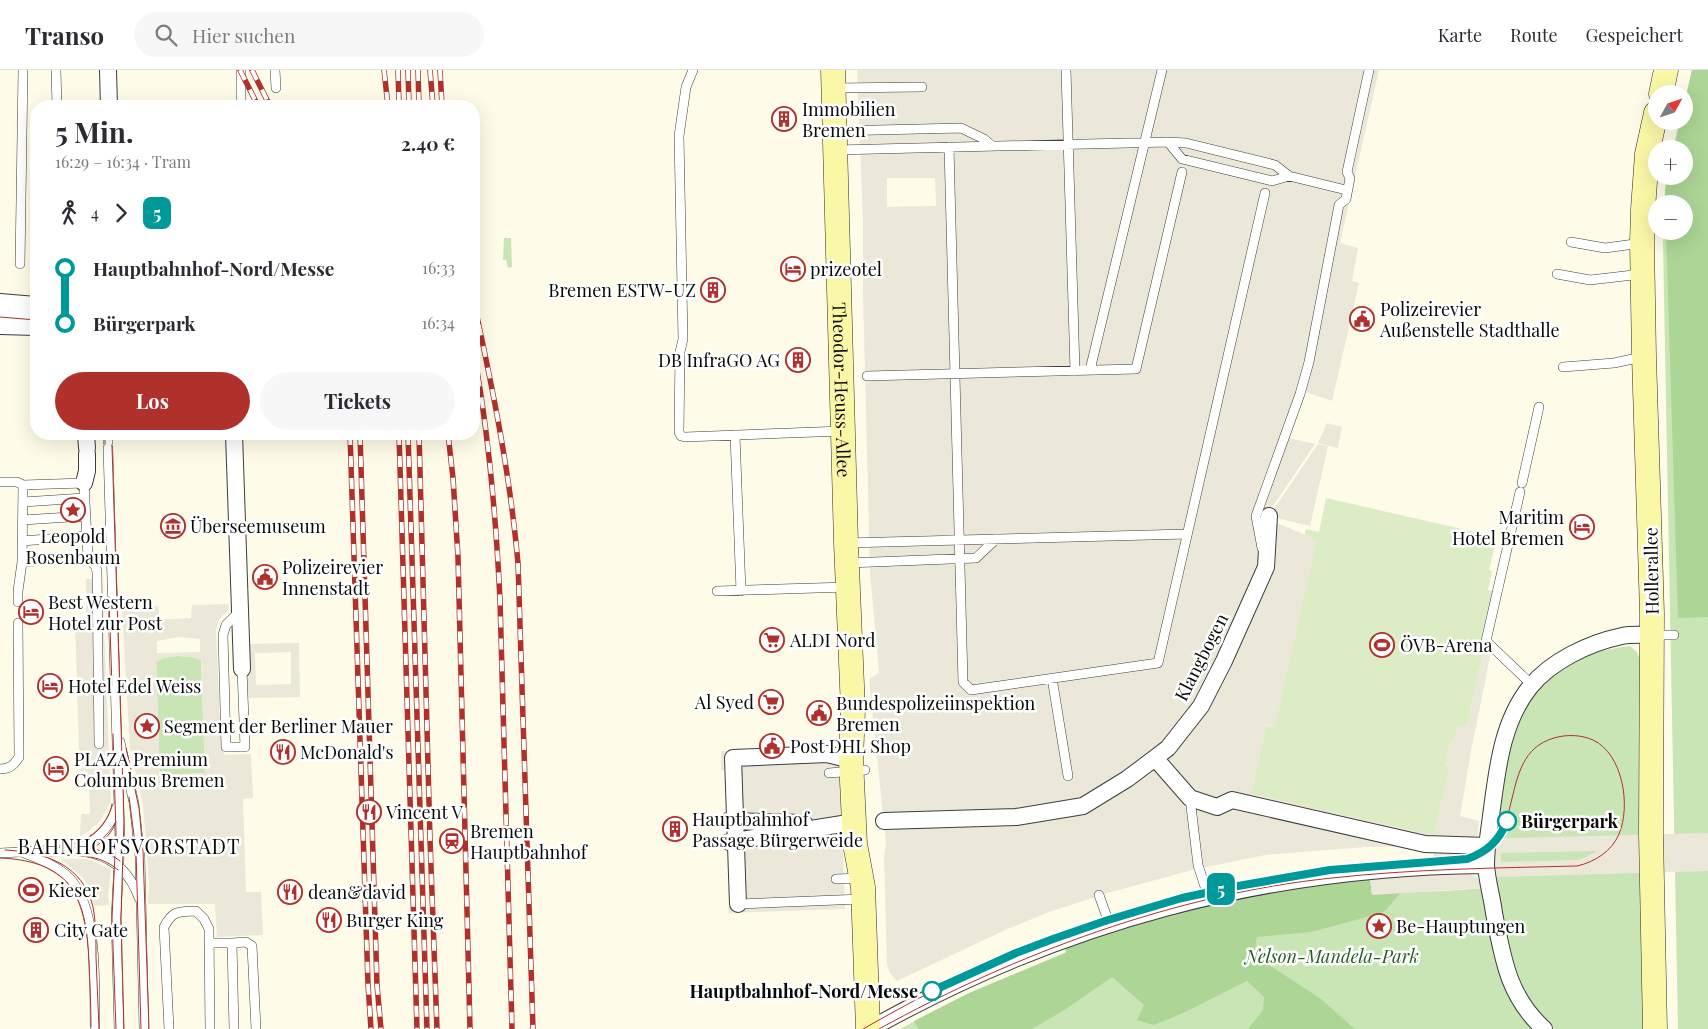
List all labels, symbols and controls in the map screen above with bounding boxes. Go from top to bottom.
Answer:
search box [134,12,484,57]
text: Transo [25,19,104,51]
icon: search [152,21,180,49]
text: Hier suchen [192,22,295,48]
text: Karte [1438,23,1482,47]
text: Route [1510,23,1558,47]
text: Gespeichert [1586,23,1683,47]
north arrow [1648,85,1692,130]
map controls [1648,85,1693,240]
place label: Immobilien Bremen [802,97,896,142]
building icon: Immobilien Bremen [771,106,797,132]
text: 5 Min. [55,113,133,150]
text: 2.40 € [401,130,455,156]
button: + [1648,140,1693,185]
text: 16:29 – 16:34 · Tram [55,151,191,172]
button: − [1648,195,1693,240]
icon: walk [55,199,83,227]
icon: forward [107,199,135,227]
text: 5 [153,201,161,225]
text: 4 [91,202,99,223]
text: Hauptbahnhof-Nord/Messe [93,255,334,281]
hotel icon: prizeotel [780,256,806,282]
text: 16:33 [422,257,455,278]
place label: prizeotel [810,257,882,281]
building icon: Bremen ESTW-UZ [700,277,726,303]
place label: Bremen ESTW-UZ [548,278,696,302]
place label: Polizeirevier Außenstelle Stadthalle [1379,297,1560,342]
street label: Theodor-Heuss-Allee [827,302,856,478]
public building icon: Polizeirevier Außenstelle Stadthalle [1349,306,1375,332]
text: Bürgerpark [93,310,195,336]
text: 16:34 [421,312,455,333]
building icon: DB InfraGO AG [785,347,811,373]
place label: DB InfraGO AG [658,348,780,372]
button: Los [55,372,250,430]
button: Tickets [260,372,455,430]
place icon: Leopold Rosenbaum [60,497,86,523]
place label: Maritim Hotel Bremen [1452,505,1564,550]
museum icon: Überseemuseum [160,513,186,539]
place label: Überseemuseum [190,514,326,538]
hotel icon: Maritim Hotel Bremen [1569,514,1595,540]
place label: Leopold Rosenbaum [26,524,120,569]
street label: Hollerallee [1638,527,1664,615]
place label: Polizeirevier Innenstadt [282,555,383,600]
public building icon: Polizeirevier Innenstadt [252,564,278,590]
place label: Best Western Hotel zur Post [48,590,163,635]
hotel icon: Best Western Hotel zur Post [18,599,44,625]
street label: Klangbogen [1169,609,1233,705]
supermarket icon: ALDI Nord [759,627,785,653]
place label: ALDI Nord [789,628,876,652]
sports icon: ÖVB-Arena [1369,632,1395,658]
place label: ÖVB-Arena [1400,633,1492,657]
hotel icon: Hotel Edel Weiss [37,673,63,699]
place label: Hotel Edel Weiss [68,674,201,698]
supermarket icon: Al Syed [758,689,784,715]
place label: Al Syed [694,690,755,714]
place label: Bundespolizeiinspektion Bremen [836,691,1036,736]
public building icon: Bundespolizeiinspektion Bremen [806,700,832,726]
place icon: Segment der Berliner Mauer [134,713,160,739]
place label: Segment der Berliner Mauer [164,714,393,738]
public building icon: Post DHL Shop [759,733,785,759]
place label: Post DHL Shop [790,734,911,758]
restaurant icon: McDonald's [270,739,296,765]
place label: McDonald's [300,740,394,764]
place label: PLAZA Premium Columbus Bremen [74,747,225,792]
hotel icon: PLAZA Premium Columbus Bremen [43,756,69,782]
restaurant icon: Vincent V [356,799,382,825]
place label: Vincent V [385,800,463,824]
place label: Hauptbahnhof Passage Bürgerweide [692,807,863,852]
place label: Bürgerpark [1521,809,1619,833]
marker: Bürgerpark [1497,811,1517,831]
building icon: Hauptbahnhof Passage Bürgerweide [662,816,688,842]
place label: Bremen Hauptbahnhof [470,819,589,864]
station icon: Bremen Hauptbahnhof [439,828,465,854]
district label: BAHNHOFSVORSTADT [18,832,240,859]
line badge: 5 [1205,873,1237,905]
sports icon: Kieser [18,877,44,903]
text: 5 [1217,877,1225,901]
place label: Kieser [48,878,99,902]
restaurant icon: dean&david [277,879,303,905]
place label: dean&david [308,880,407,904]
restaurant icon: Burger King [316,907,342,933]
place label: Burger King [346,908,444,932]
place icon: Be-Hauptungen [1366,913,1392,939]
place label: Be-Hauptungen [1396,914,1526,938]
building icon: City Gate [23,917,49,943]
place label: City Gate [54,918,128,942]
park label: Nelson-Mandela-Park [1243,944,1419,968]
place label: Hauptbahnhof-Nord/Messe [689,979,918,1003]
marker: Hauptbahnhof-Nord/Messe [922,981,942,1001]

